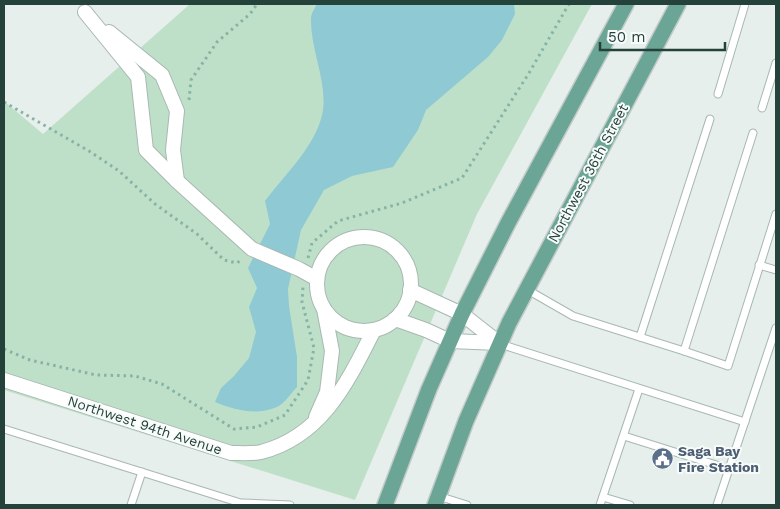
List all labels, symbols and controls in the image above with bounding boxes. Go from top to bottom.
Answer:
scale bar [600,20,725,52]
text: 50 m [608,28,645,46]
street label: Northwest 36th Street [545,101,631,245]
street label: Northwest 94th Avenue [66,392,224,458]
place label: Saga Bay Fire Station [678,443,759,475]
public building icon: Saga Bay Fire Station [650,447,674,471]

